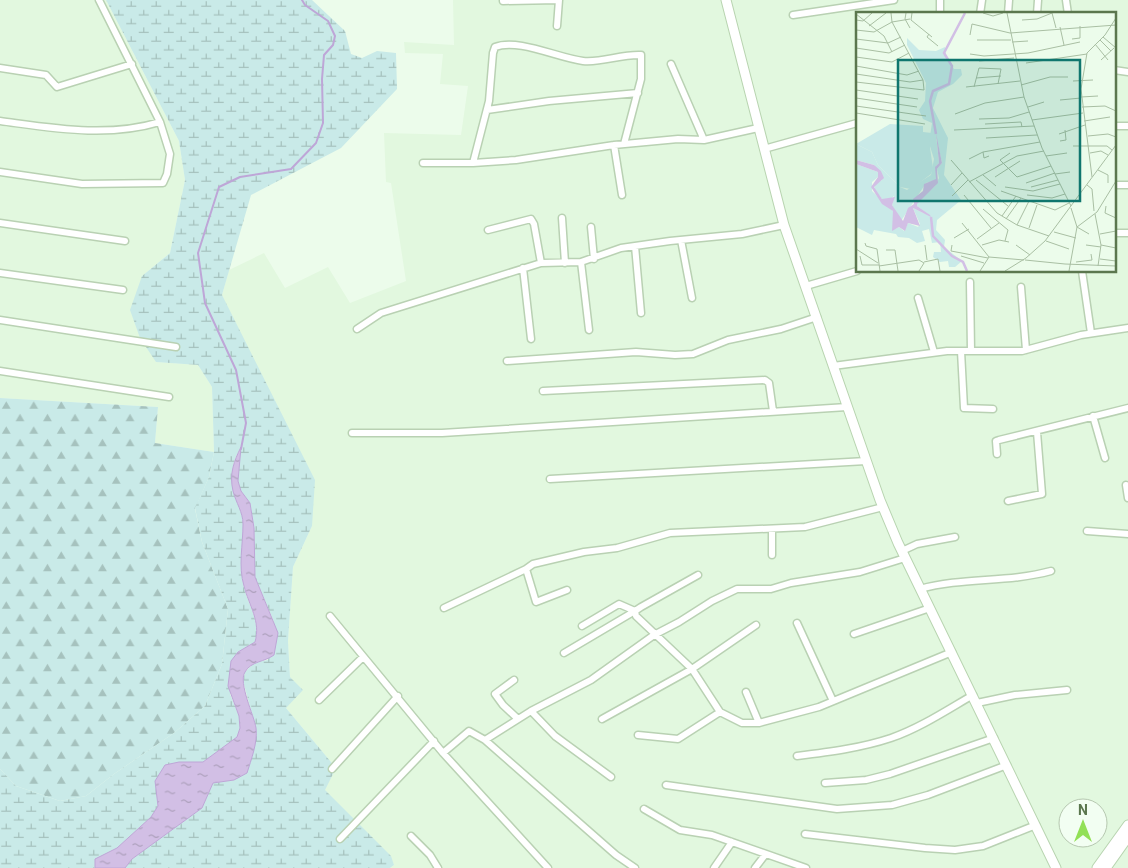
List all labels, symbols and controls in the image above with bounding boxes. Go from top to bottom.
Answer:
inset map [856,12,1116,272]
north arrow [1058,798,1108,848]
text: N [1078,802,1088,818]

